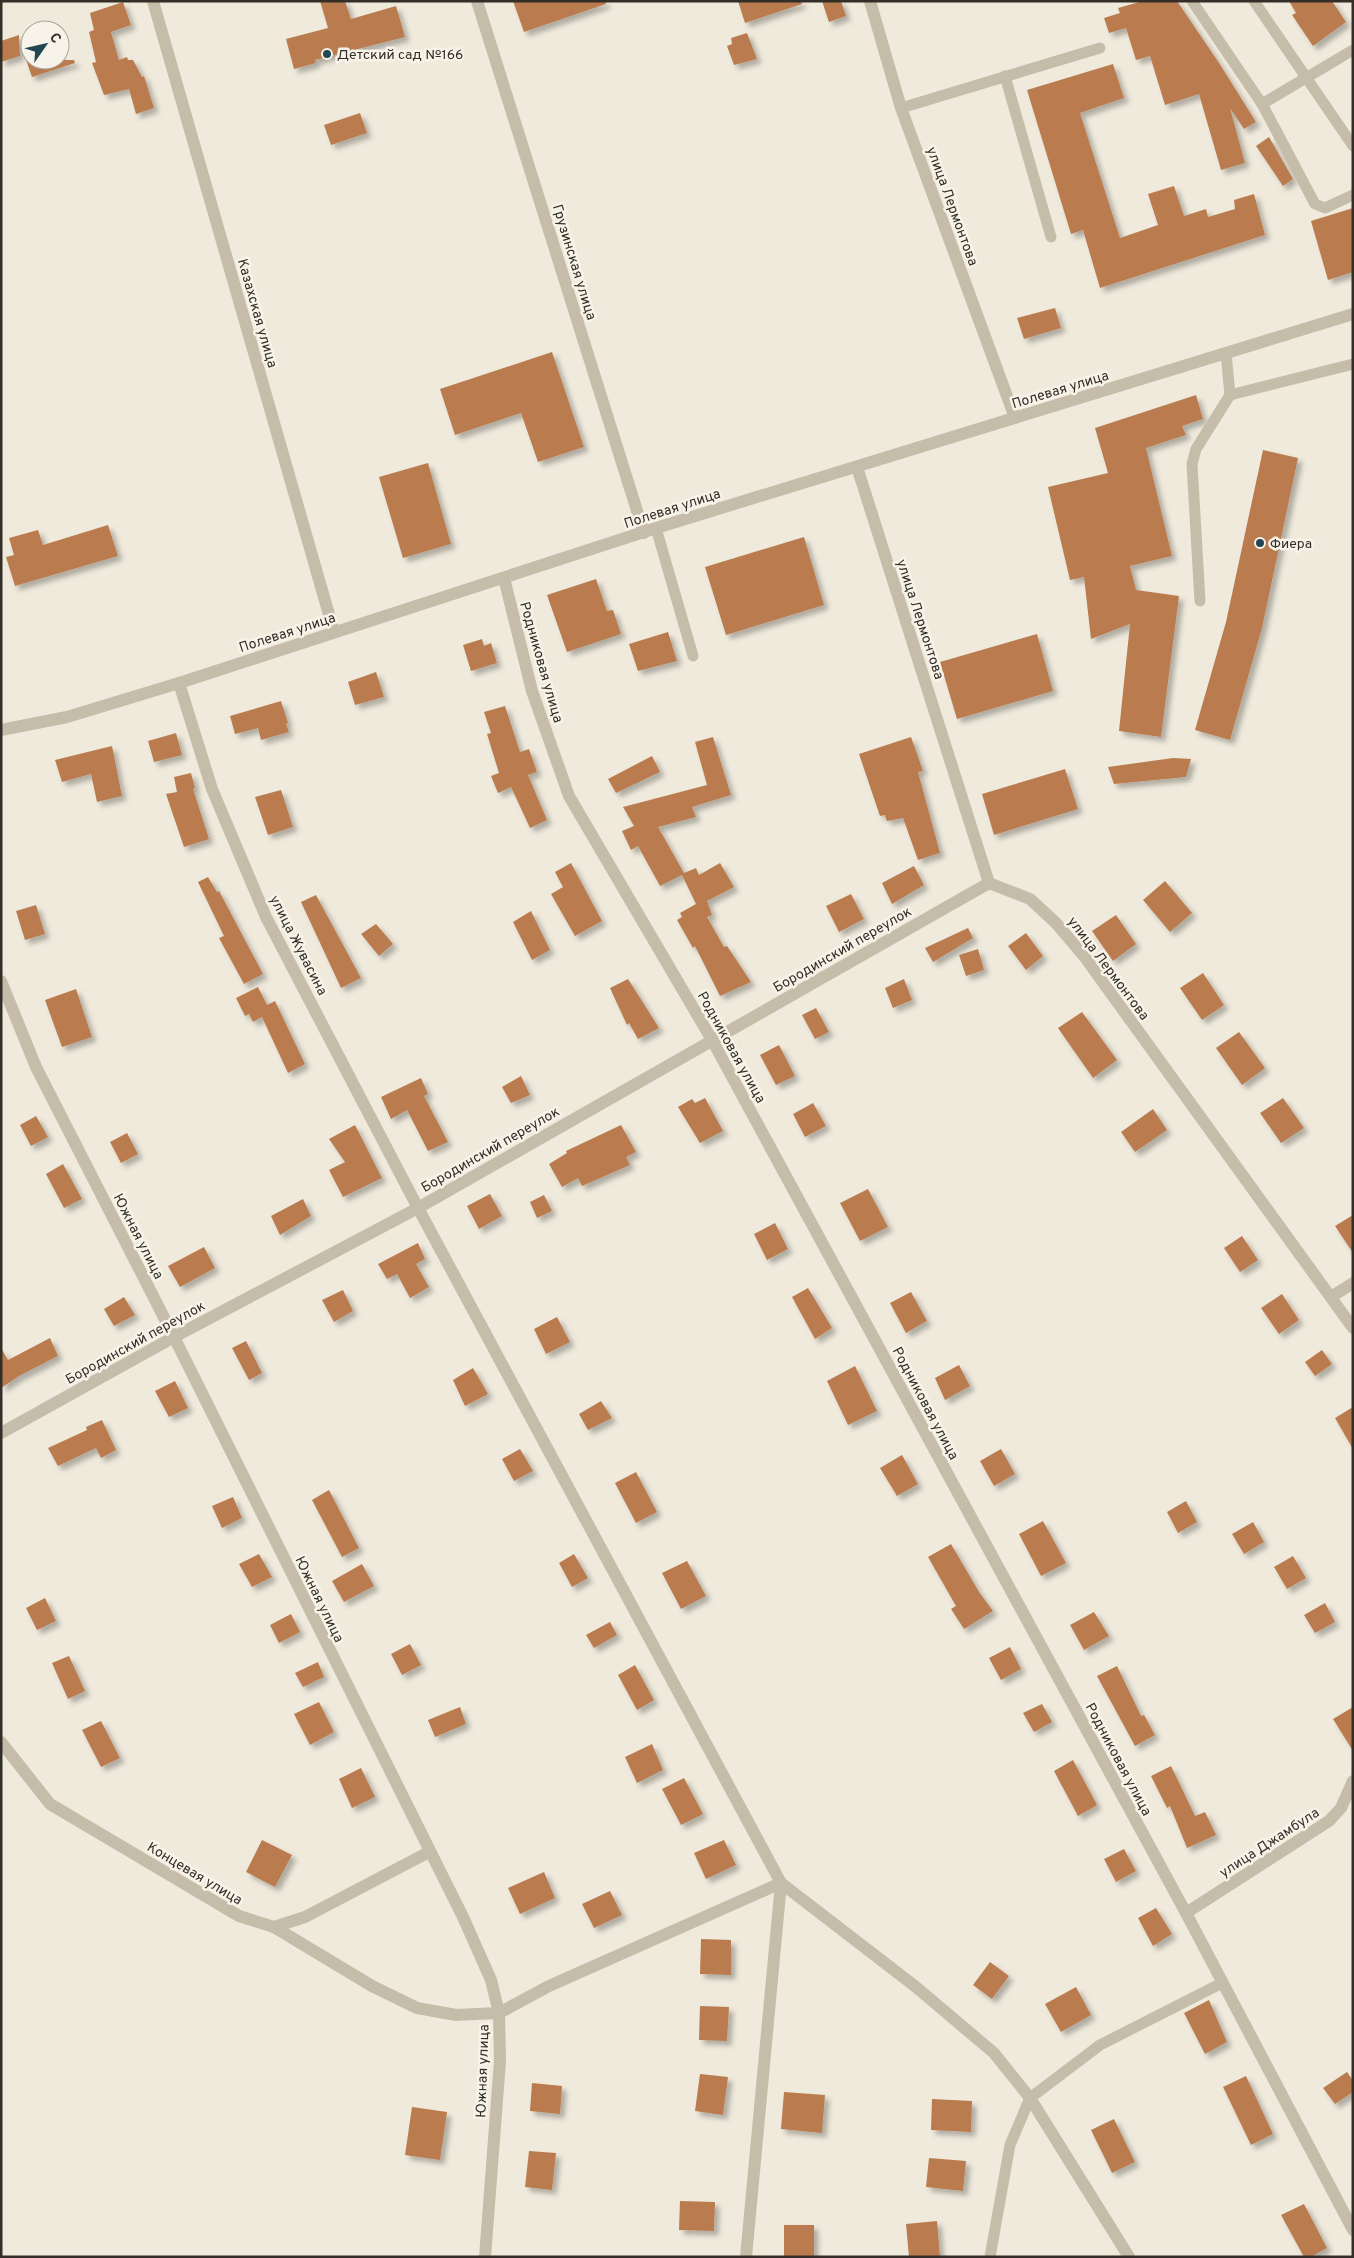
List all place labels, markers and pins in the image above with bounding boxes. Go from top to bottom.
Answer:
place label: Детский сад №166 [337,47,463,64]
marker: Детский сад №166 [321,48,333,60]
place label: Фиера [1270,536,1312,553]
marker: Фиера [1254,537,1266,549]

